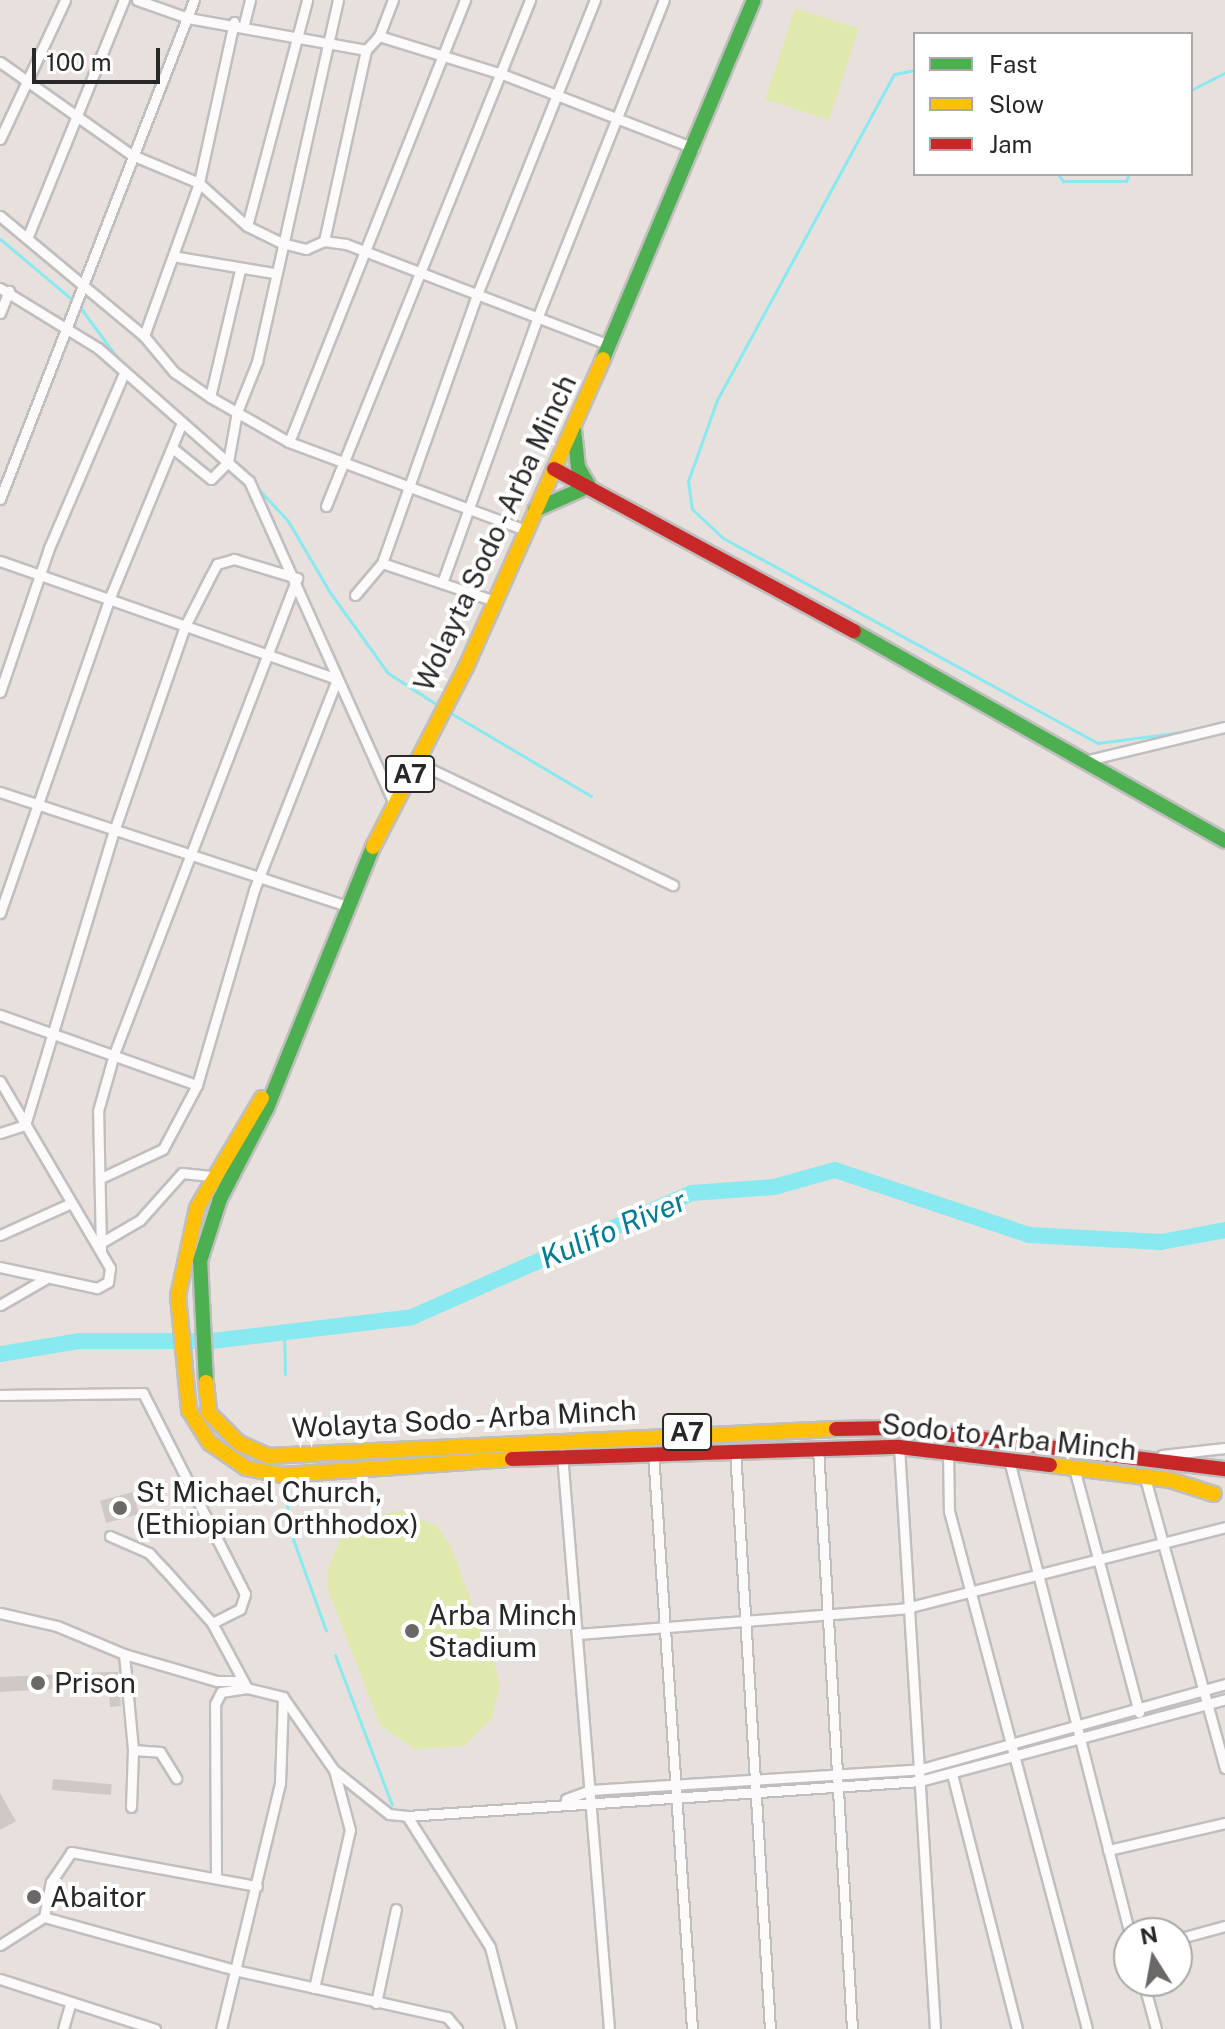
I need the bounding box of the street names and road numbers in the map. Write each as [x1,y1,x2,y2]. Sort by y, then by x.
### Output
street label: Wolayta Sodo - Arba Minch [405,366,585,700]
road number: A7 [384,752,436,796]
street label: Wolayta Sodo - Arba Minch [287,1393,641,1445]
street label: Sodo to Arba Minch [880,1407,1138,1467]
road number: A7 [661,1410,713,1454]

